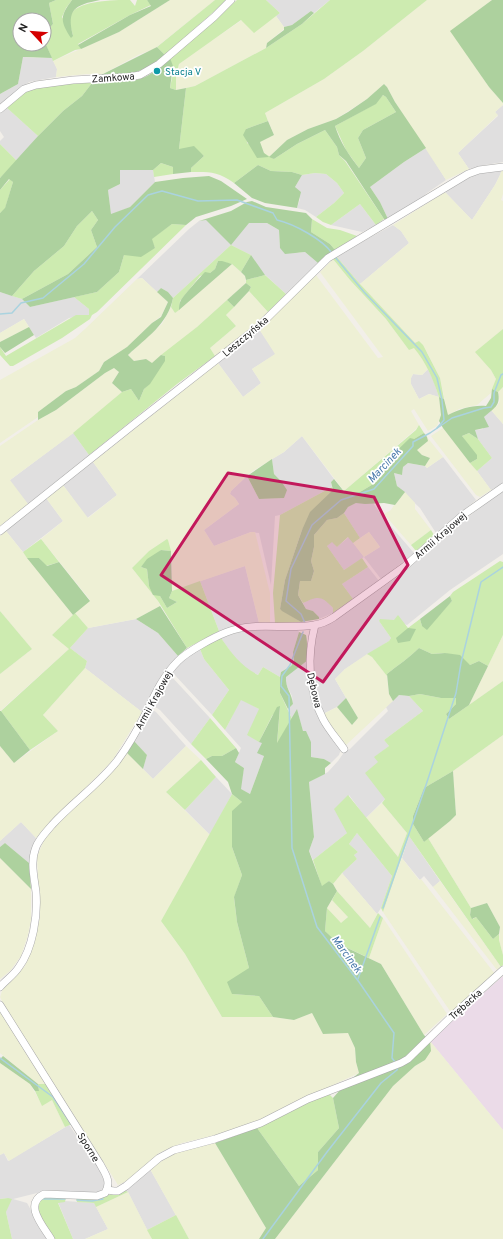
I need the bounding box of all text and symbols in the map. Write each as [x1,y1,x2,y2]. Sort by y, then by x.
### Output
north arrow [12,12,52,52]
text: N [16,21,32,35]
marker: Stacja V [152,66,162,76]
place label: Stacja V [165,66,202,79]
street label: Zamkowa [91,71,135,86]
street label: Leszczyńska [220,314,272,360]
water label: Marcinek [365,445,405,486]
street label: Armii Krajowej [412,510,470,562]
street label: Armii Krajowej [133,669,176,732]
street label: Dębowa [303,671,324,709]
water label: Marcinek [328,933,365,976]
street label: Trębacka [447,987,485,1023]
street label: Sporne [74,1131,102,1165]

